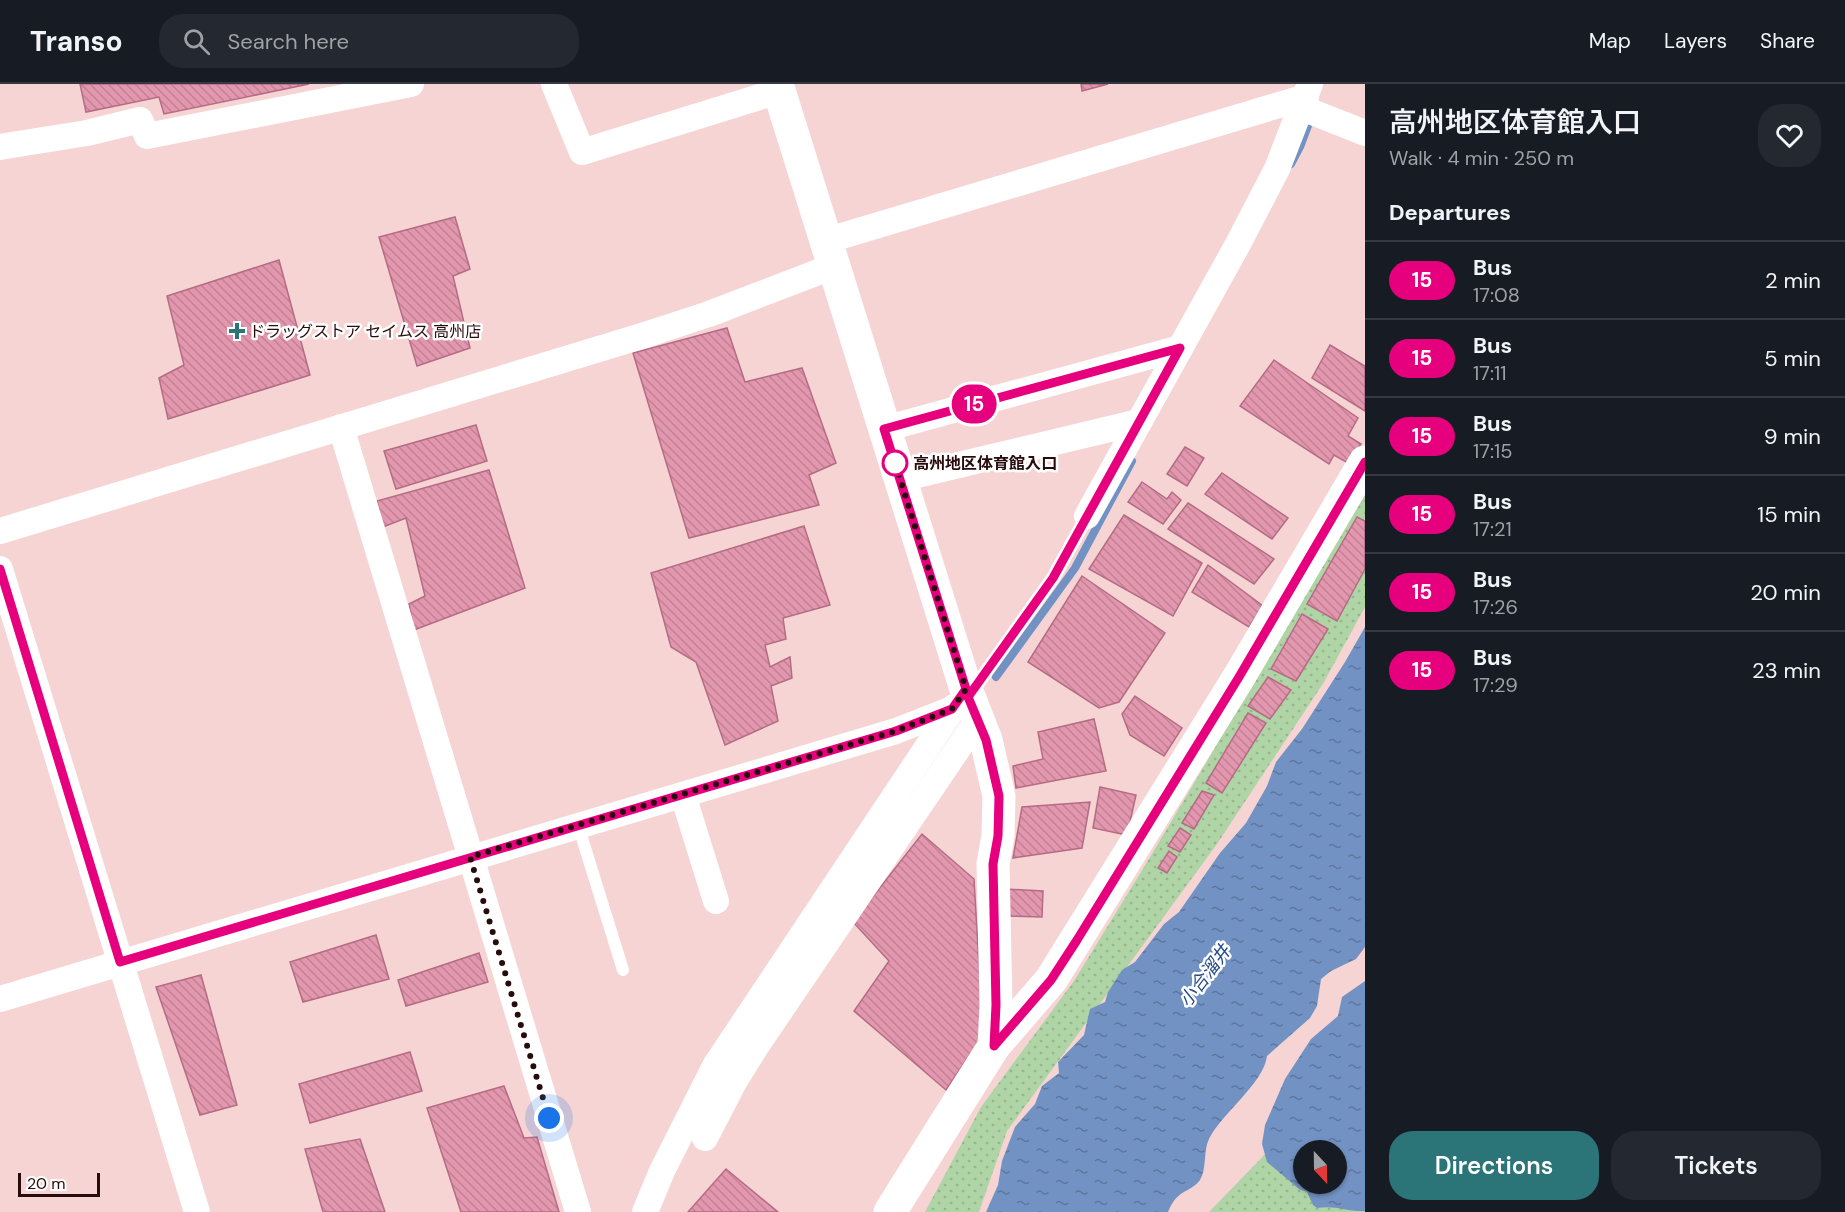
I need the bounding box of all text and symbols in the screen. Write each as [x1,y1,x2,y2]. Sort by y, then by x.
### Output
search box [159,14,579,68]
text: Transo [30,23,123,60]
icon: search [180,25,213,58]
text: Search here [228,27,349,56]
text: Map [1589,27,1631,55]
text: Layers [1664,27,1727,55]
text: Share [1760,27,1815,55]
text: 高州地区体育館入口 [1389,104,1641,141]
button: heart [1758,104,1821,167]
text: Walk · 4 min · 250 m [1389,145,1574,171]
text: Departures [1389,198,1511,227]
text: Bus [1473,253,1512,282]
text: 15 [1412,266,1432,294]
text: 2 min [1765,266,1821,295]
text: 17:08 [1473,282,1520,308]
place label: ドラッグストア セイムス 高州店 [249,321,481,342]
marker: ドラッグストア セイムス 高州店 [230,324,244,338]
text: Bus [1473,331,1512,360]
text: 15 [1412,344,1432,372]
text: 5 min [1764,344,1821,373]
text: 17:11 [1473,360,1506,386]
line badge: 15 [947,384,1001,424]
text: 15 [964,390,984,418]
text: Bus [1473,409,1512,438]
text: 15 [1412,422,1432,450]
text: 9 min [1764,422,1821,451]
text: 17:15 [1473,438,1512,464]
marker: 高州地区体育館入口 [882,450,908,476]
place label: 高州地区体育館入口 [913,453,1057,474]
text: Bus [1473,487,1512,516]
text: 15 [1412,500,1432,528]
text: 15 min [1757,500,1821,529]
text: 17:21 [1473,516,1512,542]
text: Bus [1473,565,1512,594]
text: 15 [1412,578,1432,606]
text: 20 min [1750,578,1821,607]
text: 17:26 [1473,594,1518,620]
text: Bus [1473,643,1512,672]
text: 15 [1412,656,1432,684]
text: 23 min [1752,656,1821,685]
text: 17:29 [1473,672,1518,698]
water label: 小合溜井 [1174,938,1237,1012]
your location [534,1103,564,1133]
button: Directions [1389,1131,1599,1200]
button: Tickets [1611,1131,1821,1200]
north arrow [1293,1140,1347,1194]
map controls [1293,1140,1347,1194]
scale bar [18,1170,100,1198]
text: 20 m [27,1173,66,1194]

